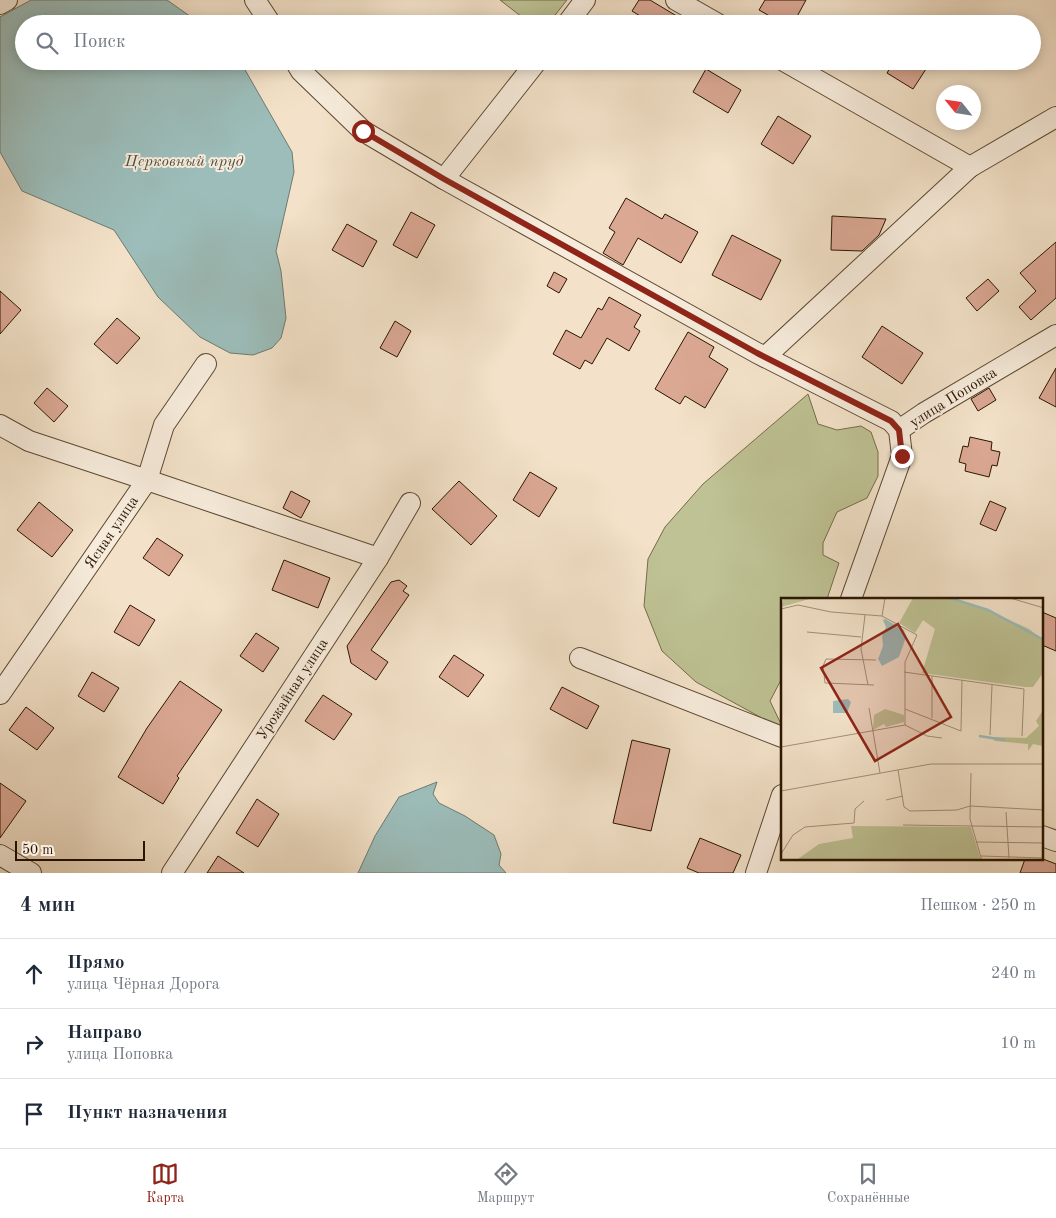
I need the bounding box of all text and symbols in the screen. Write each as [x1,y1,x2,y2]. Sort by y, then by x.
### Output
search box [15,15,1041,70]
icon: search [33,29,61,57]
text: Поиск [73,33,125,52]
north arrow [936,85,981,130]
route start [352,120,375,143]
water label: Церковный пруд [124,154,243,170]
street label: улица Поповка [908,365,1001,431]
route end [891,445,914,468]
street label: Ясная улица [83,493,142,572]
inset map [781,598,1044,860]
street label: Урожайная улица [255,636,332,743]
scale bar [15,838,145,861]
text: 50 m [22,843,53,857]
text: 4 мин [20,895,75,916]
text: Пешком · 250 m [920,898,1036,914]
text: Прямо [67,954,125,973]
icon: ahead [20,960,48,988]
text: 240 m [991,966,1036,982]
text: улица Чёрная Дорога [67,977,220,993]
text: Направо [67,1024,142,1043]
icon: right [20,1030,48,1058]
text: 10 m [1000,1036,1036,1052]
text: улица Поповка [67,1047,173,1063]
icon: arrive [20,1100,48,1128]
text: Пункт назначения [67,1104,227,1123]
tab: Карта [146,1160,184,1207]
tab: Маршрут [477,1160,534,1207]
tab: Сохранённые [827,1160,910,1207]

